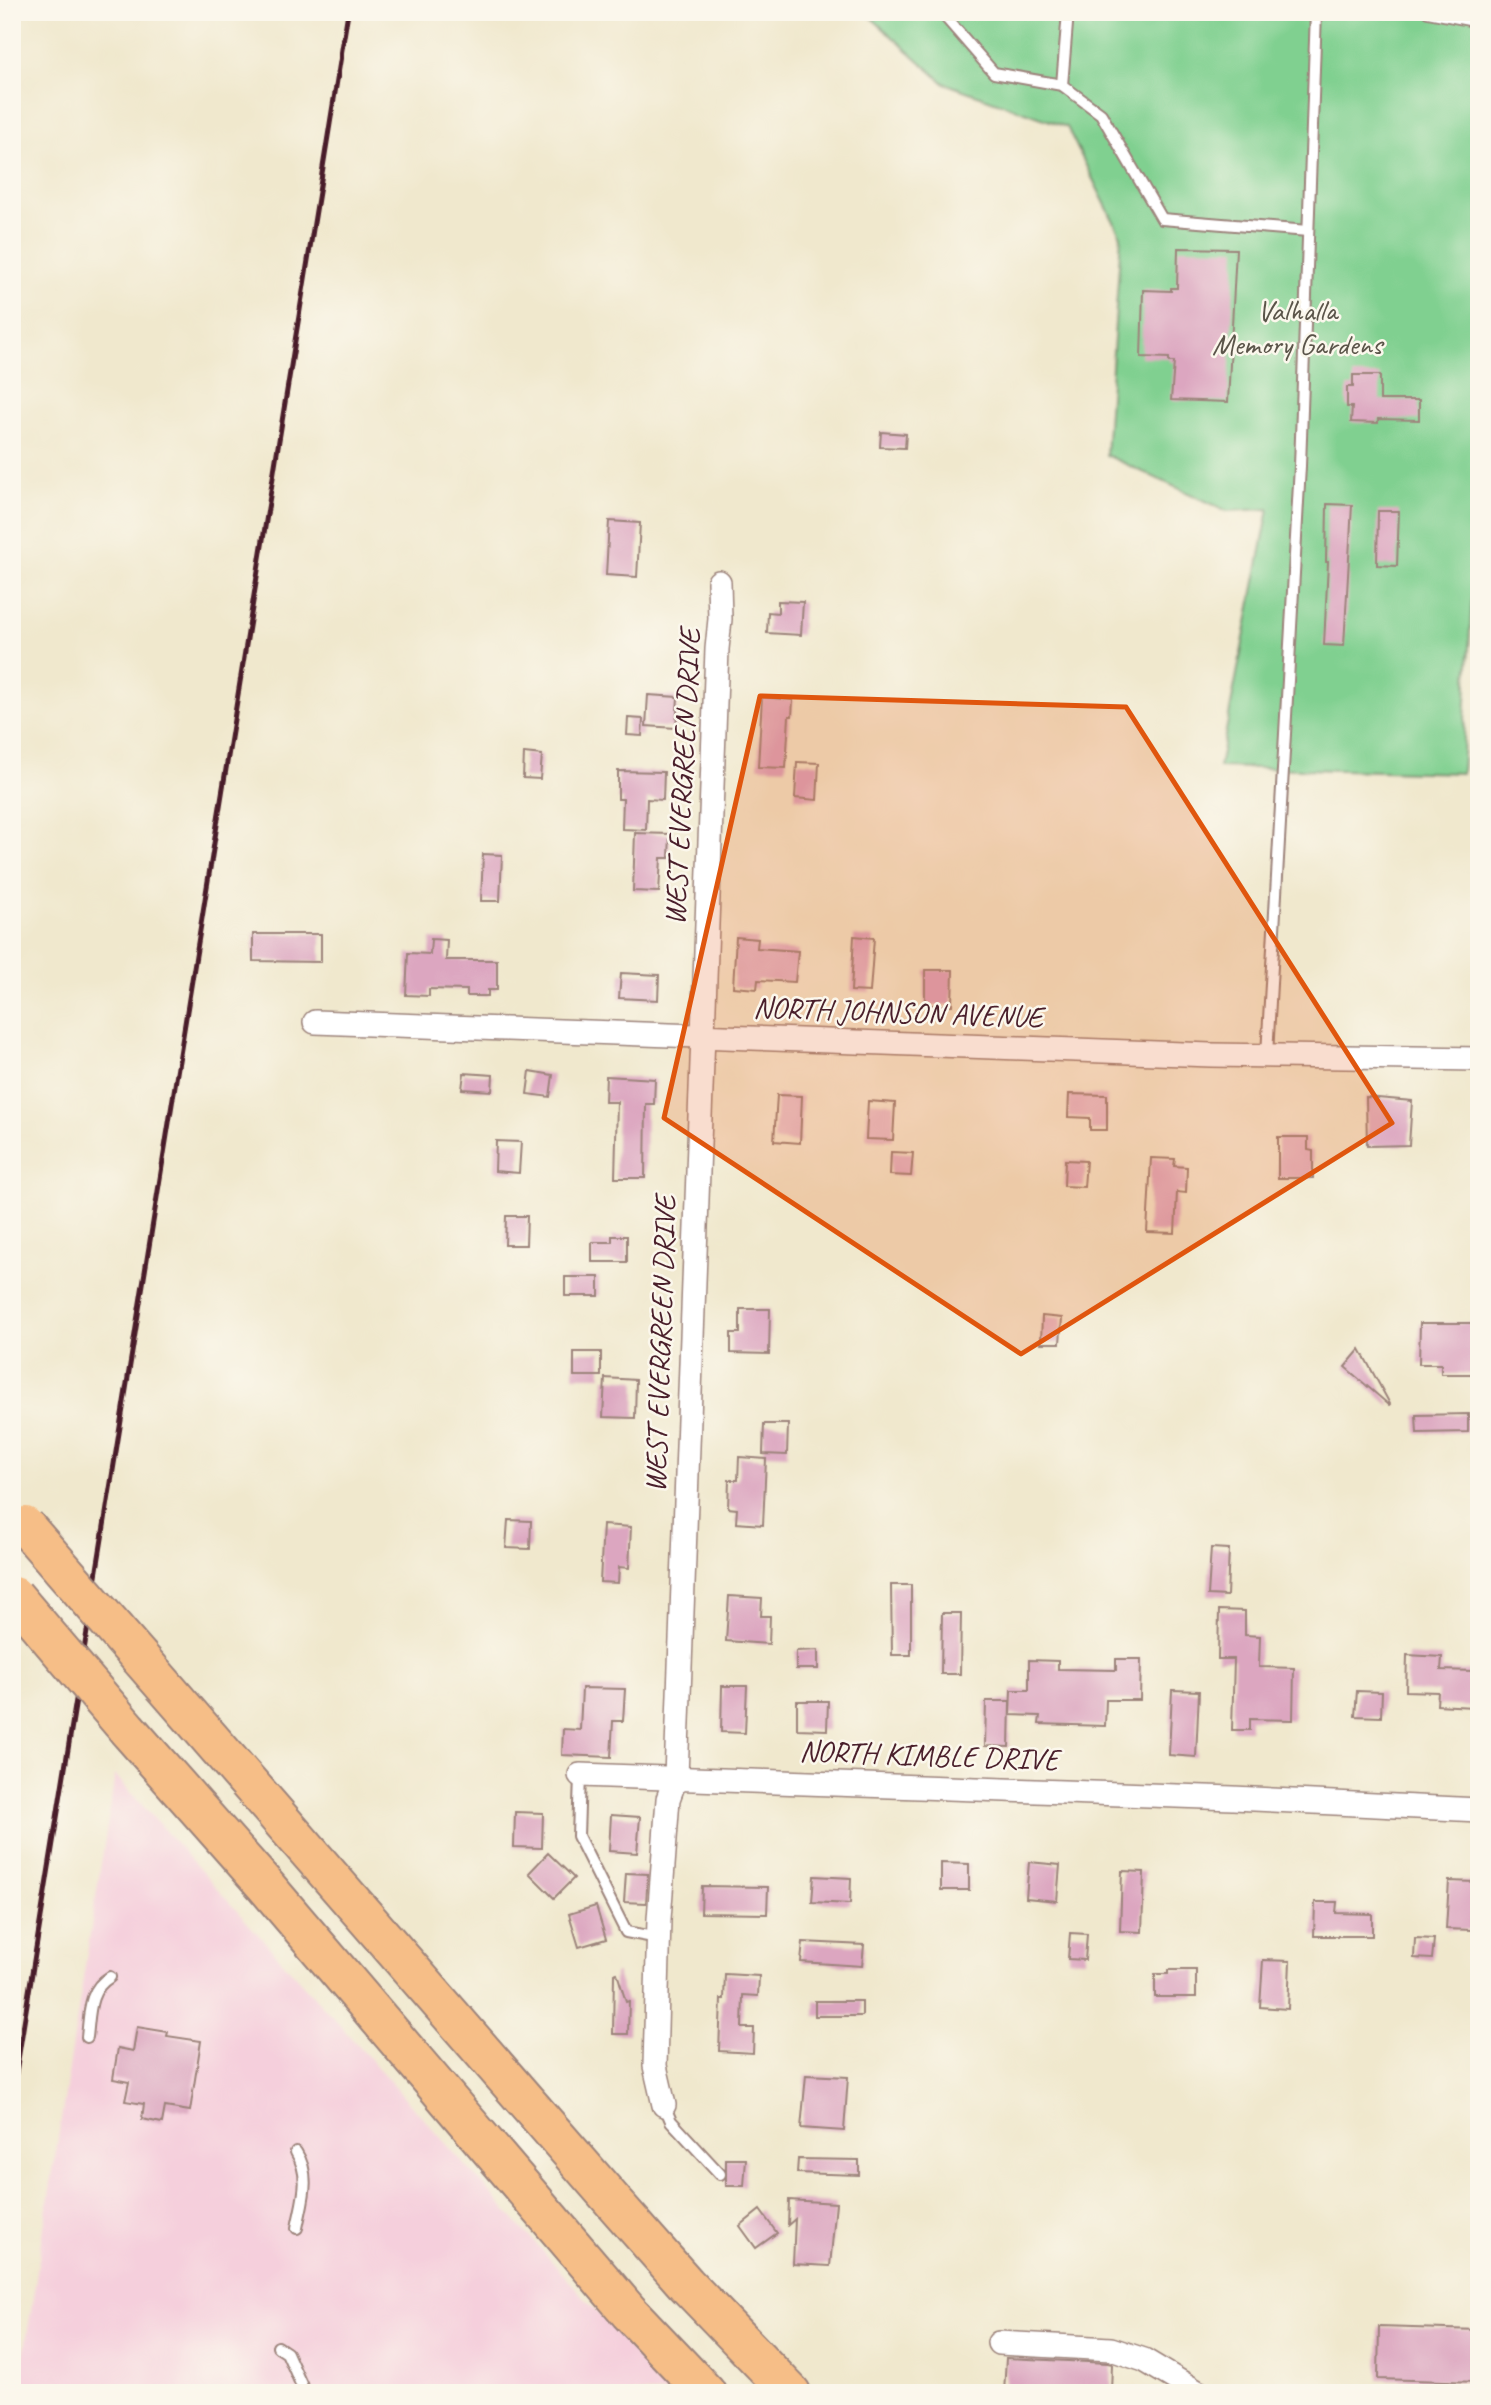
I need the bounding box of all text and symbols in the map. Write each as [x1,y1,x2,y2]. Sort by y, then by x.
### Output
park label: Valhalla Memory Gardens [1212,291,1385,363]
street label: WEST EVERGREEN DRIVE [655,624,709,926]
street label: NORTH JOHNSON AVENUE [753,988,1047,1036]
street label: WEST EVERGREEN DRIVE [636,1191,684,1493]
street label: NORTH KIMBLE DRIVE [799,1731,1063,1779]

